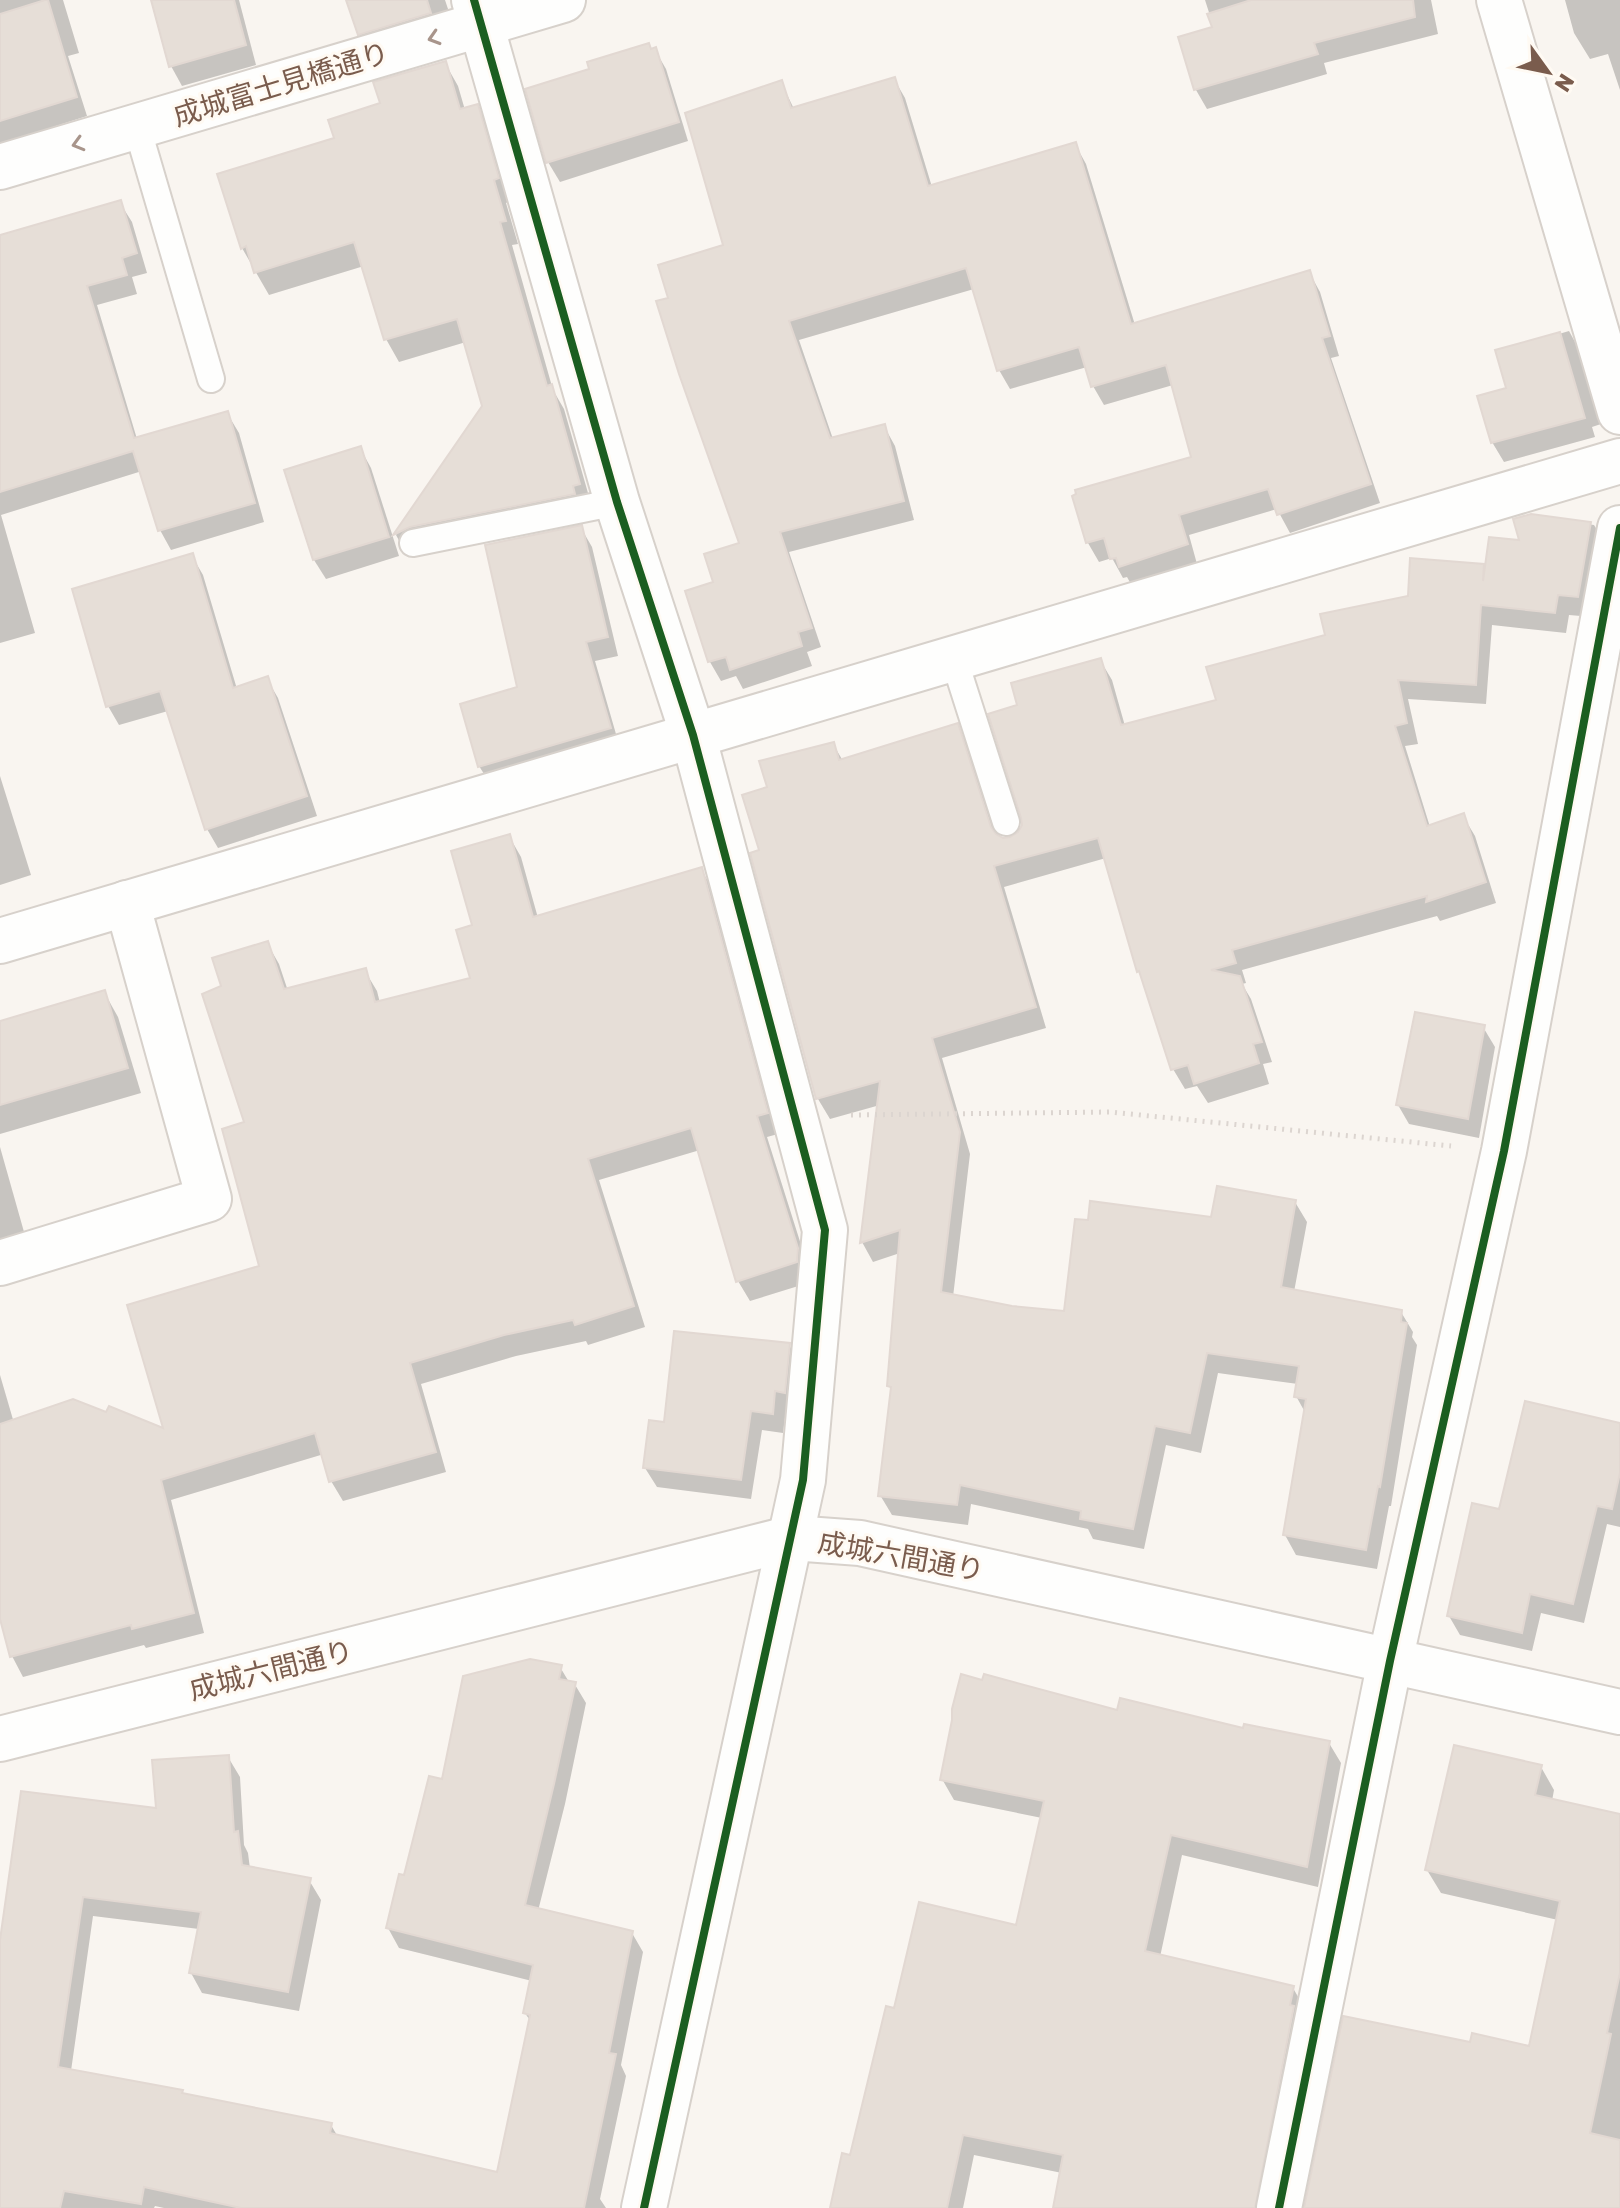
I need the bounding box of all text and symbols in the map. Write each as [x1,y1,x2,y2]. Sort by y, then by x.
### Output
one-way arrow [428,29,442,45]
north arrow [1508,32,1588,112]
street label: 成城富士見橋通り [169,36,393,133]
text: N [1549,69,1580,97]
one-way arrow [71,135,85,151]
street label: 成城六間通り [815,1526,987,1587]
street label: 成城六間通り [186,1634,357,1707]

